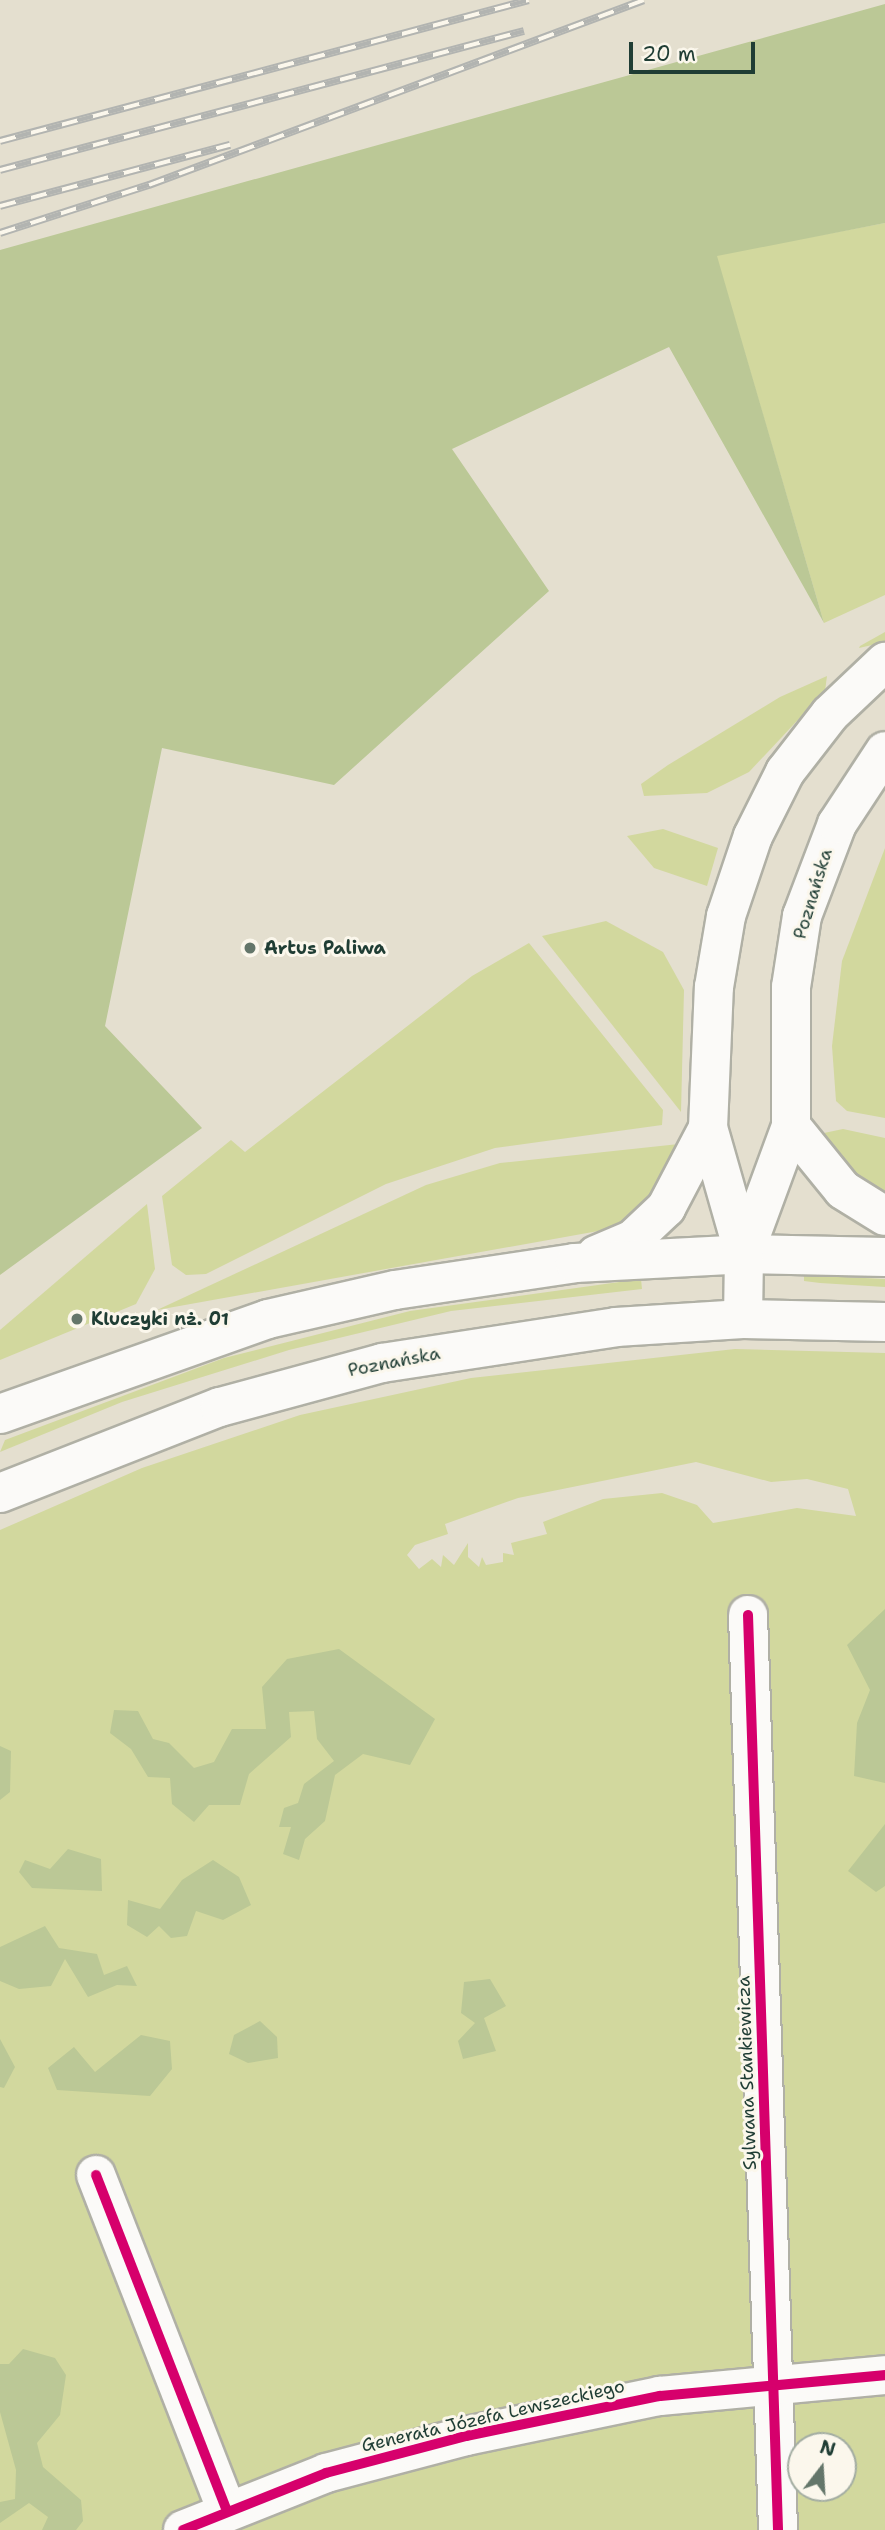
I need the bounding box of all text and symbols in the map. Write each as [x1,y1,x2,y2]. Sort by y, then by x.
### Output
scale bar [633,28,759,72]
text: 20 m [642,40,696,68]
street label: Poznańska [789,846,837,942]
place label: Artus Paliwa [264,937,386,959]
marker: Artus Paliwa [242,940,258,956]
place label: Kluczyki nż. 01 [91,1308,229,1330]
marker: Kluczyki nż. 01 [69,1311,85,1327]
street label: Poznańska [346,1342,442,1382]
street label: Sylwana Stankiewicza [733,1975,761,2171]
street label: Generała Józefa Lewszeckiego [359,2375,627,2457]
north arrow [787,2432,857,2502]
text: N [817,2434,839,2463]

